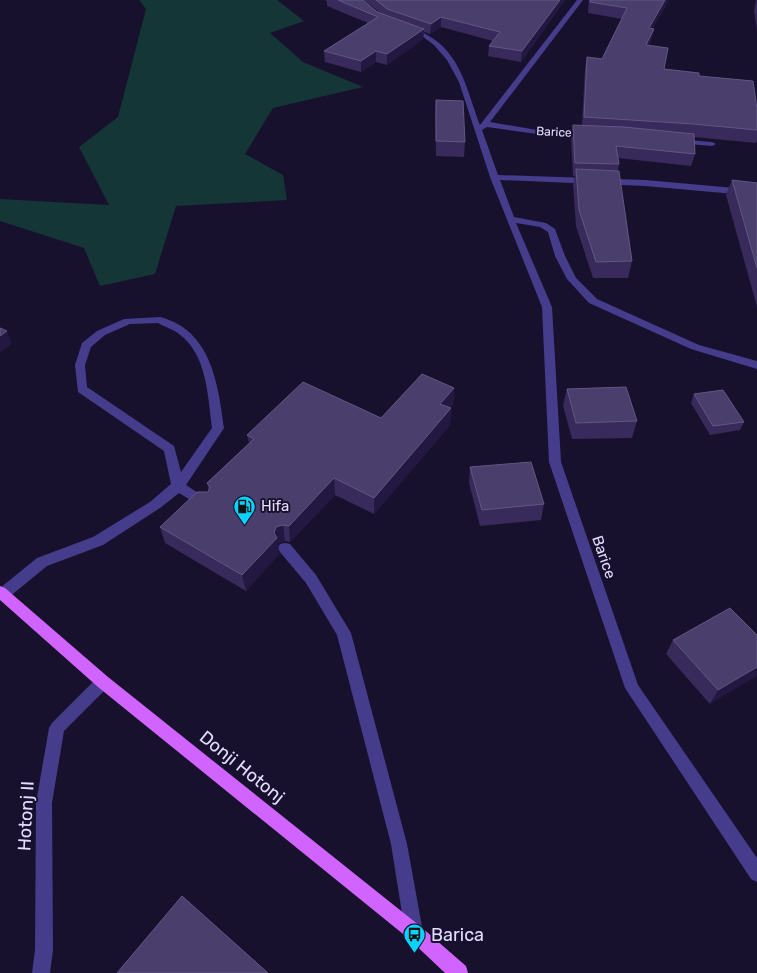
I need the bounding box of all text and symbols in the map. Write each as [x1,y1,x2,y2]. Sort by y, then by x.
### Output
street label: Barice [536,124,572,140]
fuel station icon: Hifa [233,494,257,525]
place label: Hifa [261,497,289,515]
street label: Barice [588,533,620,581]
street label: Donji Hotonj [195,726,289,808]
street label: Hotonj II [13,780,39,852]
bus stop icon: Barica [403,923,427,954]
place label: Barica [431,924,484,946]

